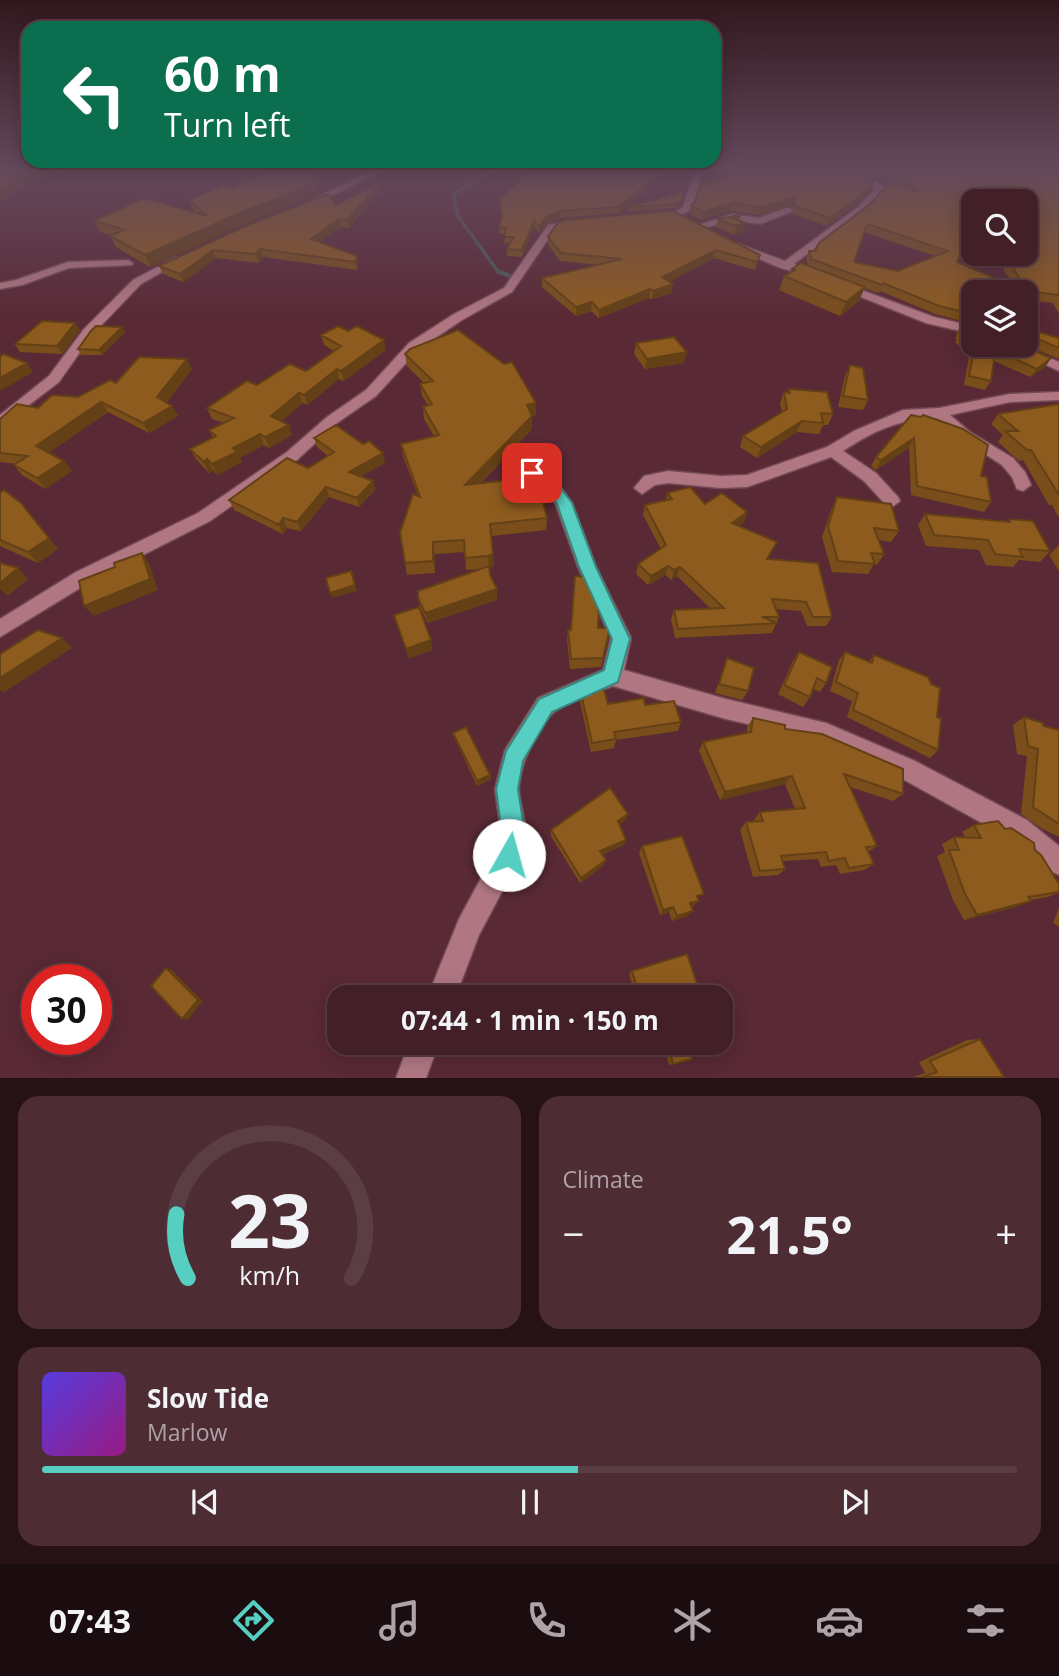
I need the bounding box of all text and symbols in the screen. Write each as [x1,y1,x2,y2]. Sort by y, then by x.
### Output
text: 60 m [164,40,281,106]
icon: left [49,49,140,140]
text: Turn left [164,103,290,146]
map controls [961,189,1038,357]
button: search [961,189,1038,266]
button: layers [961,280,1038,357]
pin [502,443,562,503]
icon: arrive [513,454,551,492]
position arrow [472,818,546,892]
speed limit sign: 30 [21,964,112,1055]
text: 07:44 · 1 min · 150 m [401,1002,659,1038]
text: Climate [563,1163,644,1195]
text: 23 [228,1171,311,1270]
text: 21.5° [727,1198,853,1269]
text: − [563,1207,584,1259]
text: + [995,1207,1017,1259]
text: km/h [239,1258,300,1292]
text: Slow Tide [147,1380,269,1416]
text: Marlow [147,1416,227,1448]
icon: previous [186,1483,224,1521]
icon: pause [511,1483,549,1521]
icon: next [836,1483,874,1521]
icon: directions [229,1596,278,1645]
icon: music [375,1596,424,1645]
icon: phone [522,1596,571,1645]
icon: climate [668,1596,717,1645]
icon: car [815,1596,864,1645]
icon: filters [961,1596,1010,1645]
text: 07:43 [49,1599,131,1642]

